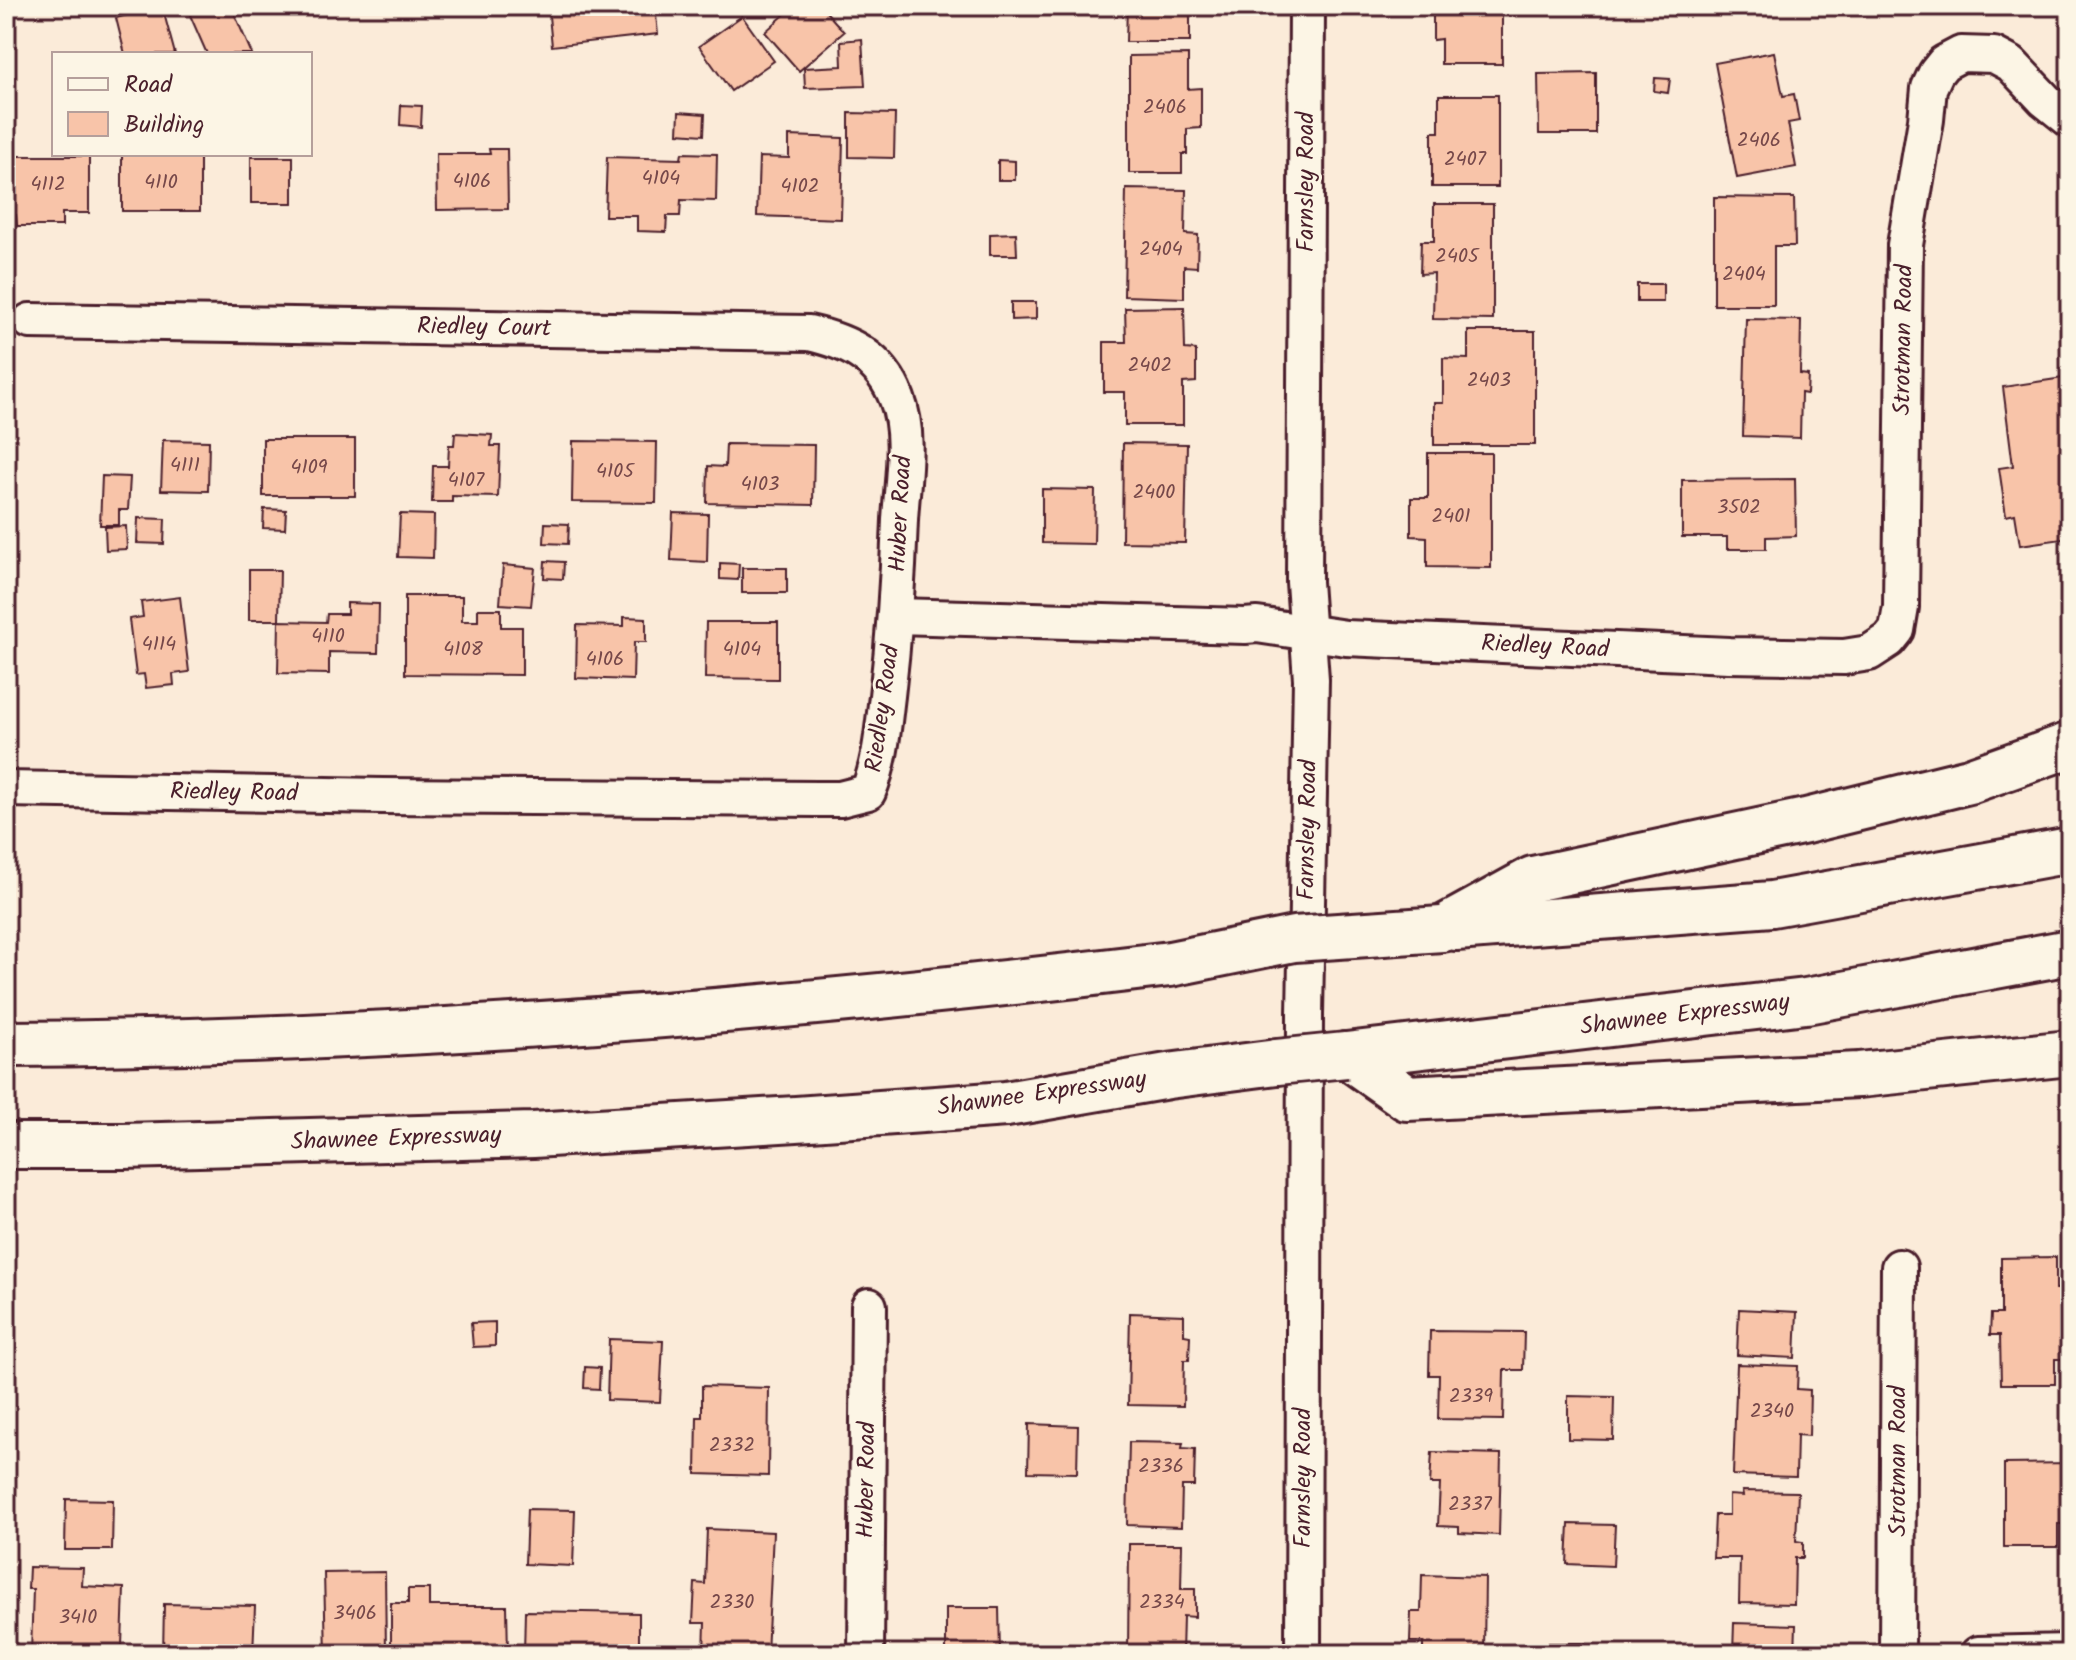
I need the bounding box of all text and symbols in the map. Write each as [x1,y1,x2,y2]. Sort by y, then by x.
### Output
legend [52,52,312,156]
text: Road [124,66,173,105]
house number: 2406 [1143,92,1187,124]
text: Building [124,106,204,145]
street label: Farnsley Road [1287,111,1326,252]
house number: 2406 [1737,125,1781,157]
house number: 2407 [1444,144,1487,176]
house number: 4104 [642,163,680,195]
house number: 4106 [453,166,491,198]
house number: 4110 [144,167,178,199]
house number: 4112 [30,169,66,201]
house number: 4102 [781,171,819,203]
house number: 2404 [1139,234,1183,266]
house number: 2405 [1435,241,1480,273]
house number: 2404 [1722,259,1766,291]
street label: Strotman Road [1883,263,1925,416]
street label: Riedley Court [417,307,552,349]
house number: 2402 [1128,350,1172,382]
house number: 2403 [1467,365,1511,397]
house number: 4111 [170,450,200,482]
house number: 4109 [290,452,328,484]
street label: Huber Road [878,454,924,573]
house number: 4105 [596,456,635,488]
house number: 4107 [448,465,485,497]
house number: 4103 [741,469,779,501]
house number: 2400 [1133,477,1175,509]
house number: 3502 [1717,492,1761,524]
house number: 2401 [1432,501,1470,533]
house number: 4110 [311,621,345,653]
street label: Riedley Road [1480,624,1611,670]
house number: 4114 [142,629,176,661]
house number: 4108 [443,634,484,666]
house number: 4104 [723,634,761,666]
street label: Riedley Road [855,642,911,775]
house number: 4106 [586,644,624,676]
street label: Farnsley Road [1287,758,1329,901]
street label: Riedley Road [170,772,299,814]
street label: Shawnee Expressway [1578,983,1793,1047]
street label: Shawnee Expressway [935,1060,1150,1128]
street label: Shawnee Expressway [290,1116,503,1162]
house number: 2339 [1449,1381,1493,1413]
street label: Strotman Road [1879,1384,1918,1537]
house number: 2340 [1750,1396,1794,1428]
street label: Farnsley Road [1284,1407,1323,1548]
street label: Huber Road [846,1420,888,1539]
house number: 2332 [709,1430,755,1462]
house number: 2336 [1138,1451,1184,1483]
house number: 2337 [1448,1489,1493,1521]
house number: 2330 [710,1587,754,1619]
house number: 2334 [1139,1587,1185,1619]
house number: 3406 [333,1598,377,1630]
house number: 3410 [59,1602,97,1634]

